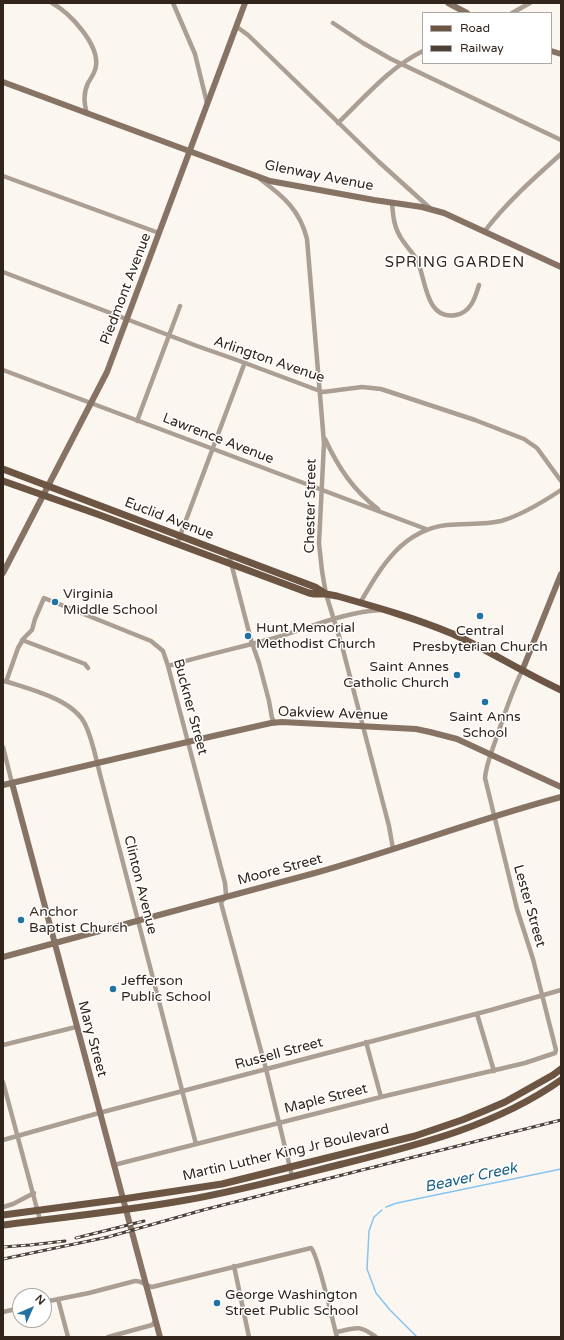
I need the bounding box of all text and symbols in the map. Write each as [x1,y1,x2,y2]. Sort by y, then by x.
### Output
legend [422,12,552,64]
text: Road [460,21,490,35]
text: Railway [460,41,504,55]
street label: Glenway Avenue [263,157,375,195]
street label: Piedmont Avenue [97,231,155,347]
district label: SPRING GARDEN [385,254,525,272]
street label: Arlington Avenue [211,333,327,387]
street label: Lawrence Avenue [160,410,276,468]
street label: Chester Street [302,458,320,554]
street label: Euclid Avenue [122,494,216,544]
place label: Virginia Middle School [63,586,158,618]
marker: Virginia Middle School [50,597,60,607]
marker: Central Presbyterian Church [475,611,485,621]
place label: Hunt Memorial Methodist Church [256,620,375,652]
place label: Central Presbyterian Church [412,623,548,656]
marker: Hunt Memorial Methodist Church [243,631,253,641]
street label: Buckner Street [169,657,211,757]
place label: Saint Annes Catholic Church [343,659,449,692]
marker: Saint Annes Catholic Church [452,670,462,680]
marker: Saint Anns School [480,697,490,707]
street label: Oakview Avenue [278,704,388,724]
place label: Saint Anns School [449,709,521,742]
street label: Clinton Avenue [120,834,160,936]
street label: Moore Street [236,851,324,889]
street label: Lester Street [509,863,549,949]
place label: Anchor Baptist Church [29,904,128,936]
marker: Anchor Baptist Church [16,915,26,925]
place label: Jefferson Public School [121,973,211,1006]
marker: Jefferson Public School [108,984,118,994]
street label: Mary Street [74,999,110,1079]
street label: Russell Street [233,1034,325,1074]
street label: Maple Street [283,1081,369,1117]
street label: Martin Luther King Jr Boulevard [181,1121,391,1185]
water label: Beaver Creek [423,1159,519,1197]
place label: George Washington Street Public School [225,1287,359,1320]
north arrow [12,1288,52,1328]
text: N [32,1292,48,1308]
marker: George Washington Street Public School [212,1298,222,1308]

